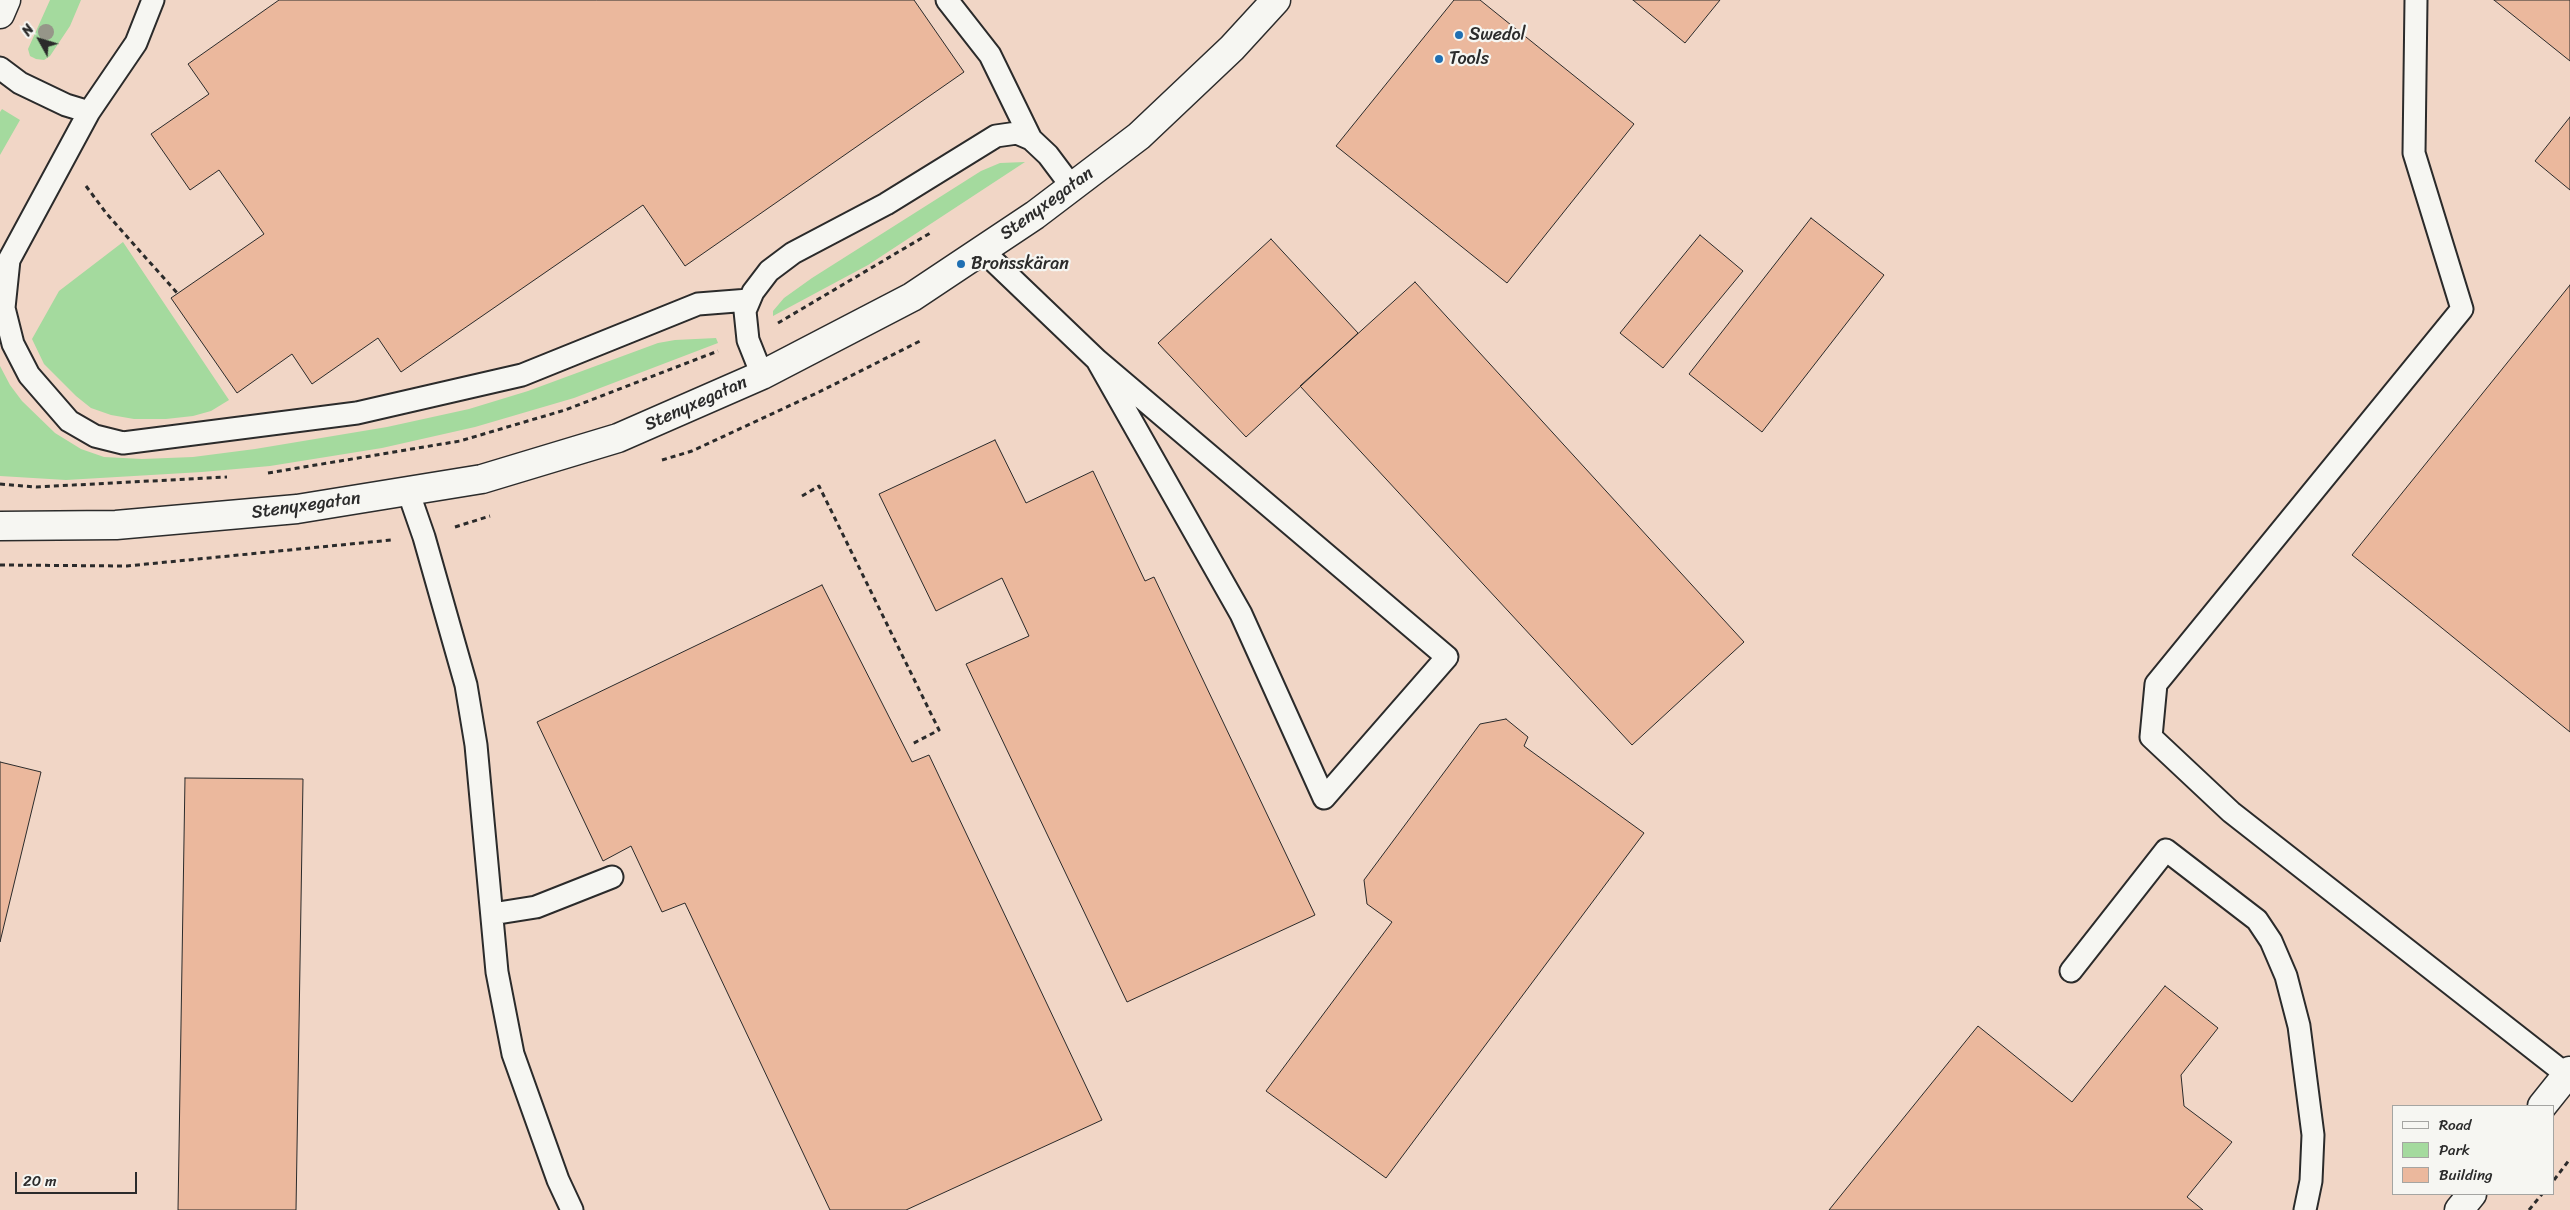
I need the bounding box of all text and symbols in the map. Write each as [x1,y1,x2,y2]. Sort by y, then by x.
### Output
north arrow [15,15,65,65]
text: N [15,19,41,42]
place label: Swedol [1469,24,1526,46]
marker: Swedol [1453,29,1465,41]
place label: Tools [1449,48,1489,70]
marker: Tools [1433,53,1445,65]
street label: Stenyxegatan [996,163,1098,245]
place label: Bronsskäran [971,253,1069,275]
marker: Bronsskäran [955,258,967,270]
street label: Stenyxegatan [641,372,751,436]
street label: Stenyxegatan [250,488,362,524]
legend [2392,1105,2555,1195]
text: Road [2439,1112,2471,1138]
text: Park [2439,1137,2470,1163]
scale bar [18,1162,140,1194]
text: Building [2439,1162,2493,1188]
text: 20 m [23,1168,57,1194]

